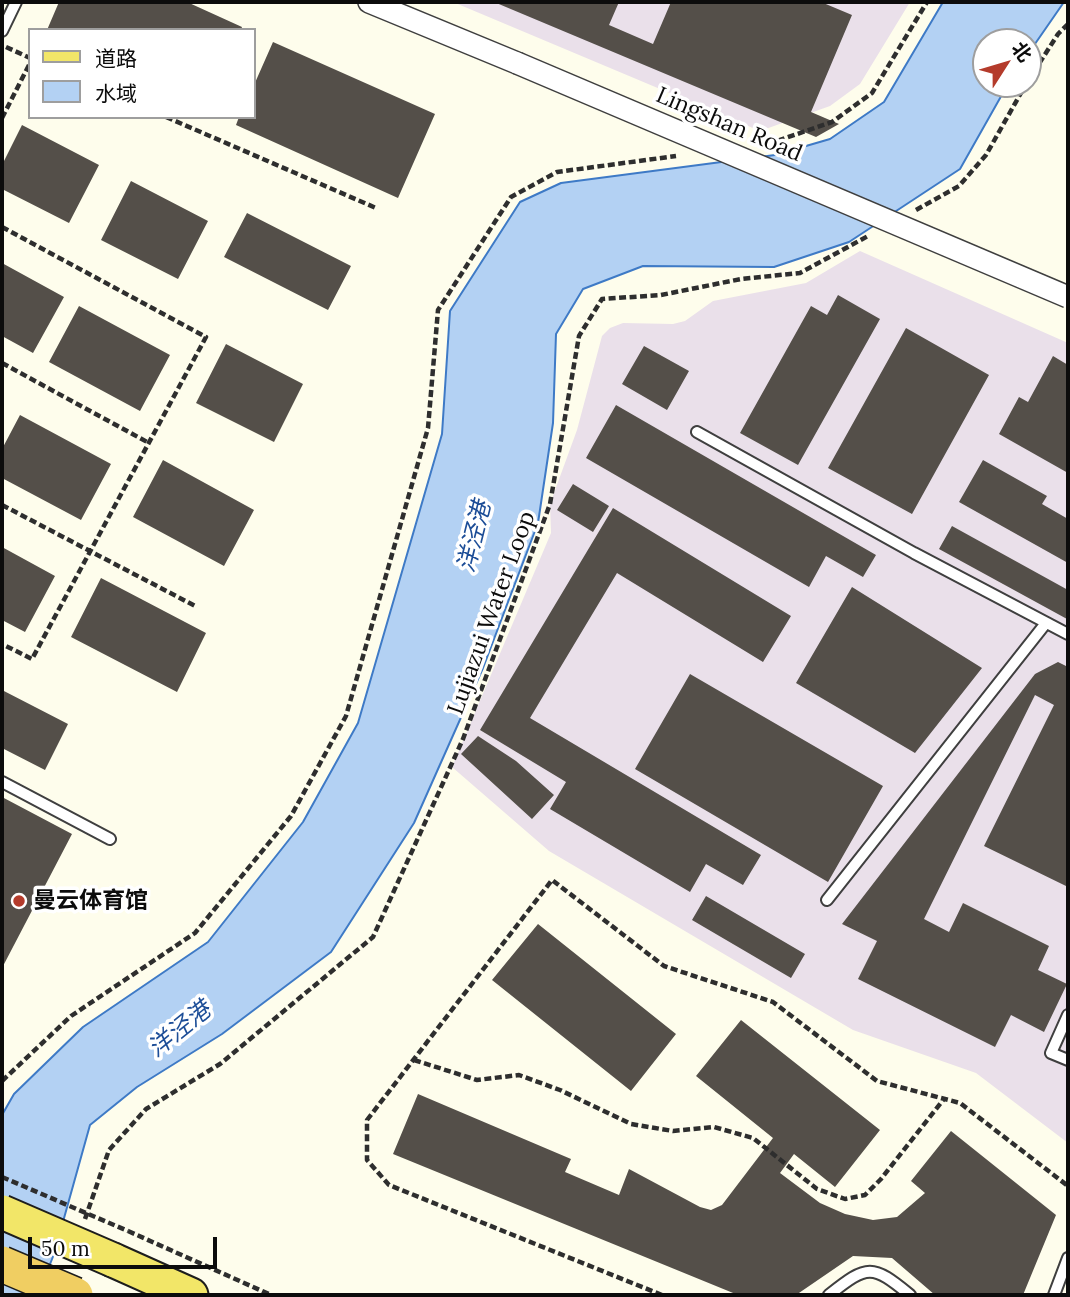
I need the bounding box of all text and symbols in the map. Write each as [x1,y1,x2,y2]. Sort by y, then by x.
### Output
legend [28,28,256,119]
north arrow [972,28,1042,98]
text: 北 [1007,37,1037,66]
text: 道路 [95,45,137,72]
text: 水域 [95,80,137,107]
street label: Lingshan Road [652,82,806,168]
water label: 洋泾港 [452,499,498,575]
street label: Lujiazui Water Loop [442,508,542,718]
place label: 曼云体育馆 [33,887,148,915]
marker: 曼云体育馆 [11,893,27,909]
water label: 洋泾港 [143,996,217,1064]
scale bar [32,1224,220,1268]
text: 50 m [41,1235,90,1262]

